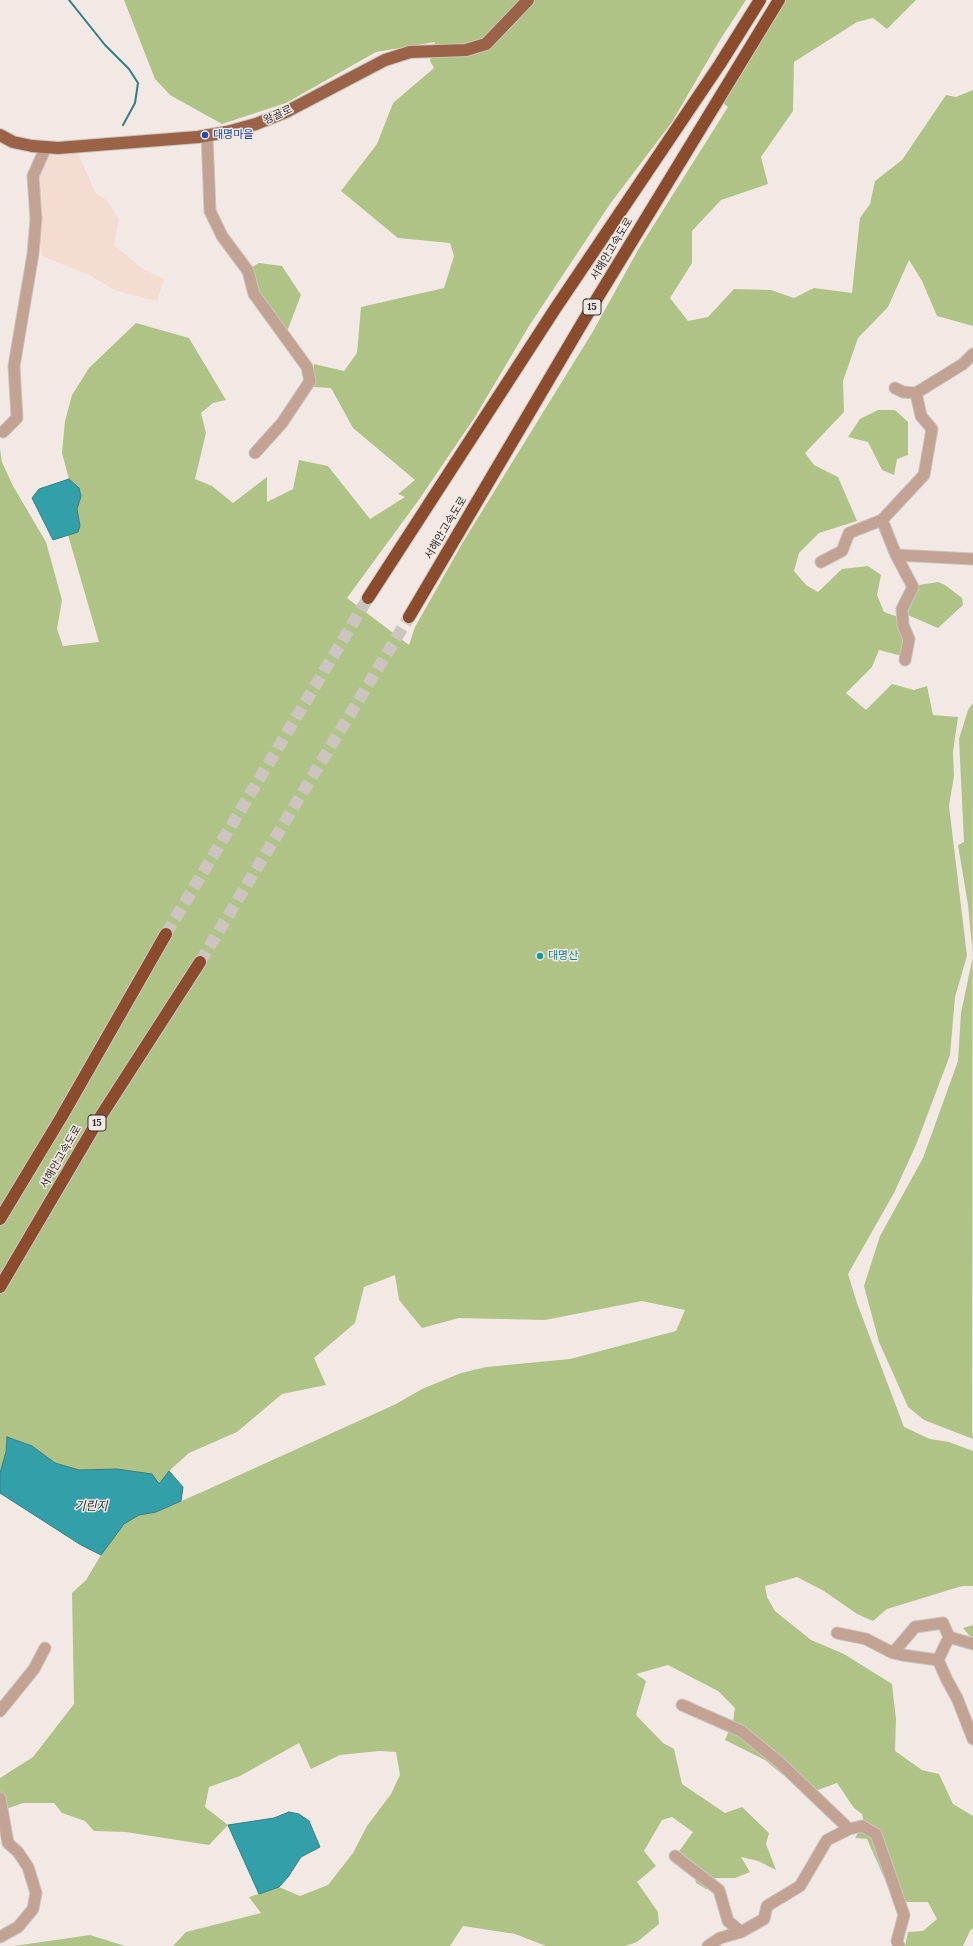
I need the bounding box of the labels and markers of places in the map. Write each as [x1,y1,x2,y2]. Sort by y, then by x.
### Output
place label: 대명마을 [213,128,253,142]
marker: 대명마을 [200,130,210,140]
place label: 대명산 [548,949,578,963]
marker: 대명산 [535,951,545,961]

